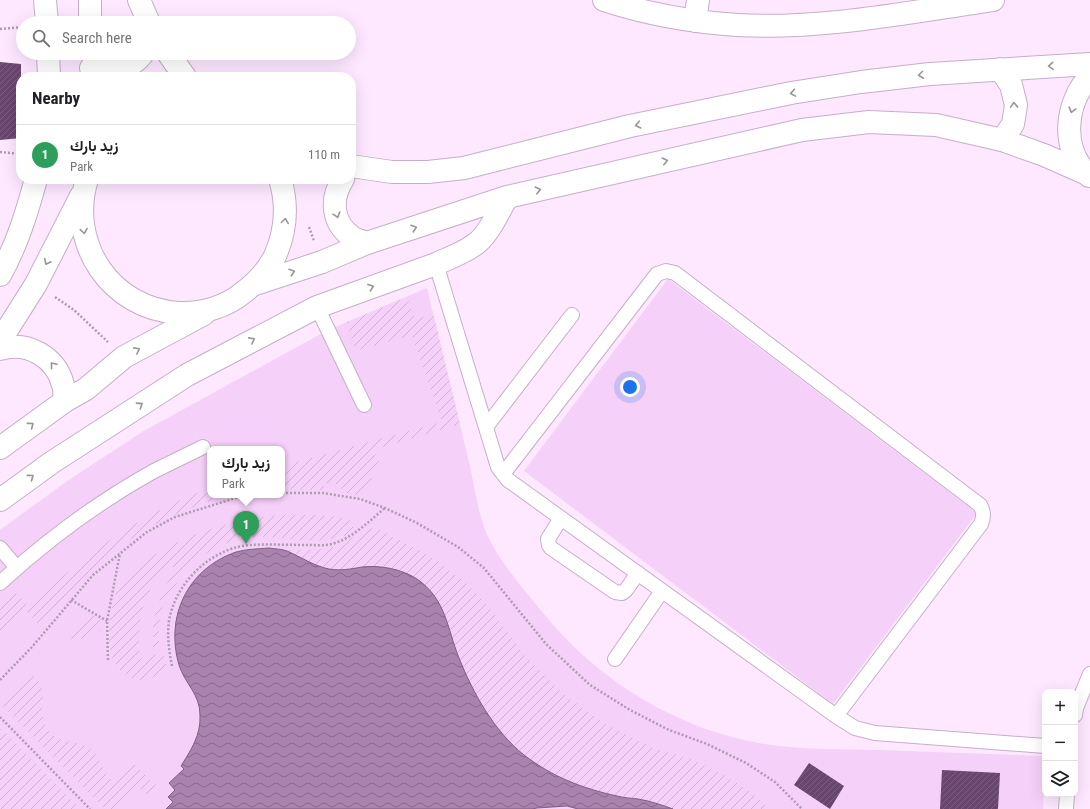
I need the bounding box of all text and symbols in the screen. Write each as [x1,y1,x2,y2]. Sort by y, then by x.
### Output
search box [16,16,356,60]
icon: search [30,27,52,49]
text: Search here [62,29,132,47]
one-way arrow [1048,62,1054,71]
one-way arrow [918,70,924,79]
text: Nearby [32,88,80,108]
one-way arrow [790,88,796,97]
one-way arrow [1010,102,1019,108]
one-way arrow [1068,107,1076,113]
one-way arrow [635,120,641,128]
text: زيد بارك [70,137,119,155]
text: 1 [42,147,48,162]
text: 110 m [308,147,340,162]
one-way arrow [661,157,668,165]
text: Park [70,159,93,174]
one-way arrow [534,186,541,195]
one-way arrow [332,212,341,219]
one-way arrow [280,218,289,225]
one-way arrow [410,224,417,233]
one-way arrow [79,228,88,234]
one-way arrow [44,257,52,265]
one-way arrow [288,268,295,277]
one-way arrow [367,284,374,292]
one-way arrow [248,338,255,345]
one-way arrow [133,347,140,355]
one-way arrow [50,362,57,369]
your location [620,377,640,397]
one-way arrow [135,403,142,410]
one-way arrow [27,423,34,430]
popup [207,446,285,498]
text: زيد بارك [222,454,270,472]
one-way arrow [27,475,34,482]
text: Park [222,476,245,491]
pin: 1 [233,511,259,544]
map controls [1042,689,1078,797]
button: + [1042,689,1078,725]
button: − [1042,725,1078,761]
button: layers [1042,761,1078,797]

